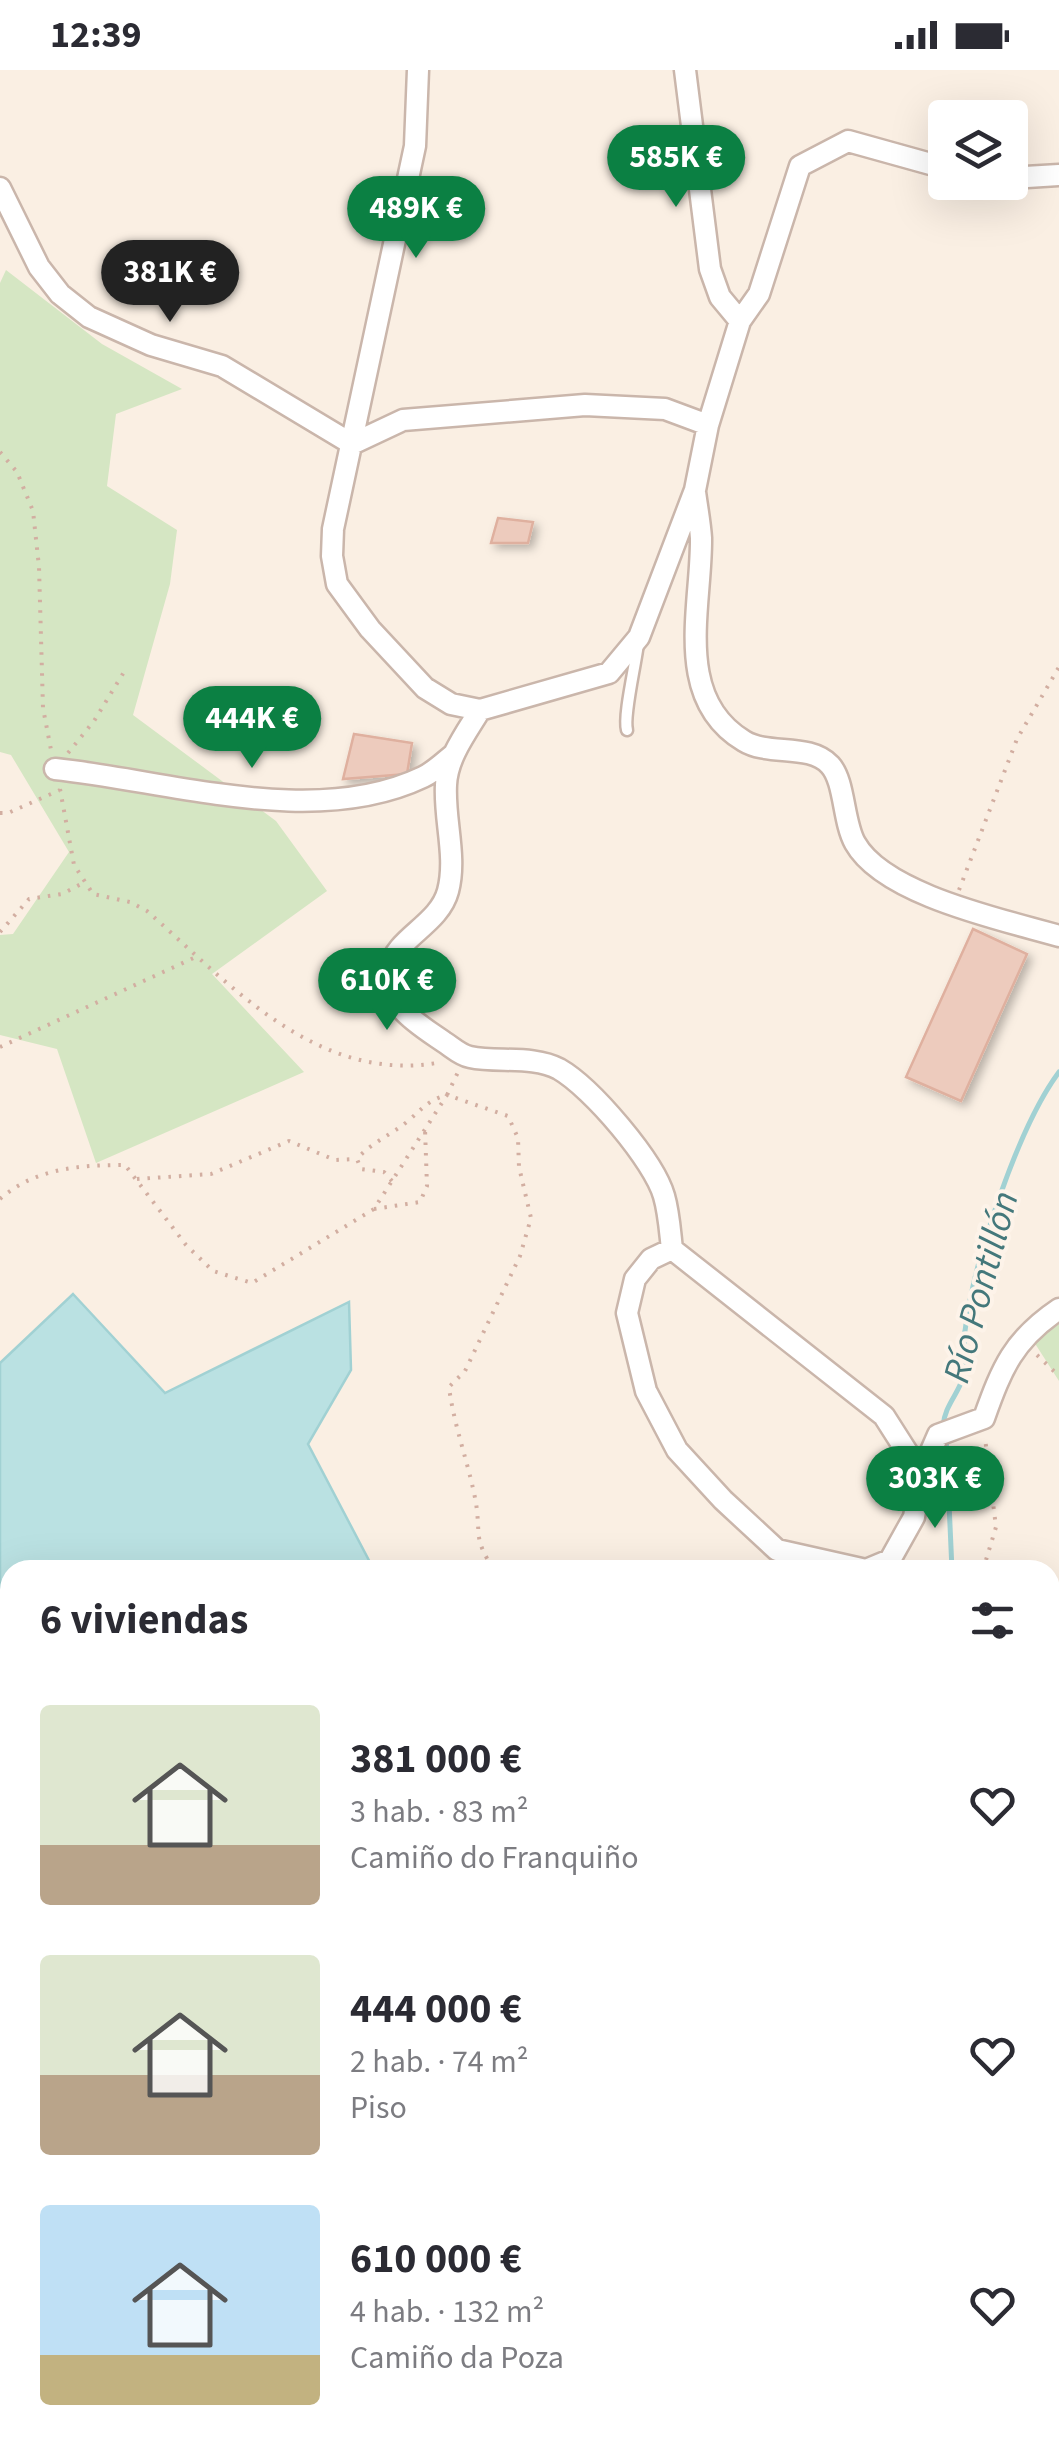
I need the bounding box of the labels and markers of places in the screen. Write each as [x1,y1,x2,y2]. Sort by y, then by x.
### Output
pin: 585K € [595,125,757,210]
pin: 489K € [335,176,497,261]
pin: 381K € [89,240,251,325]
pin: 444K € [171,686,333,771]
pin: 610K € [306,948,468,1033]
pin: 303K € [854,1446,1016,1531]

